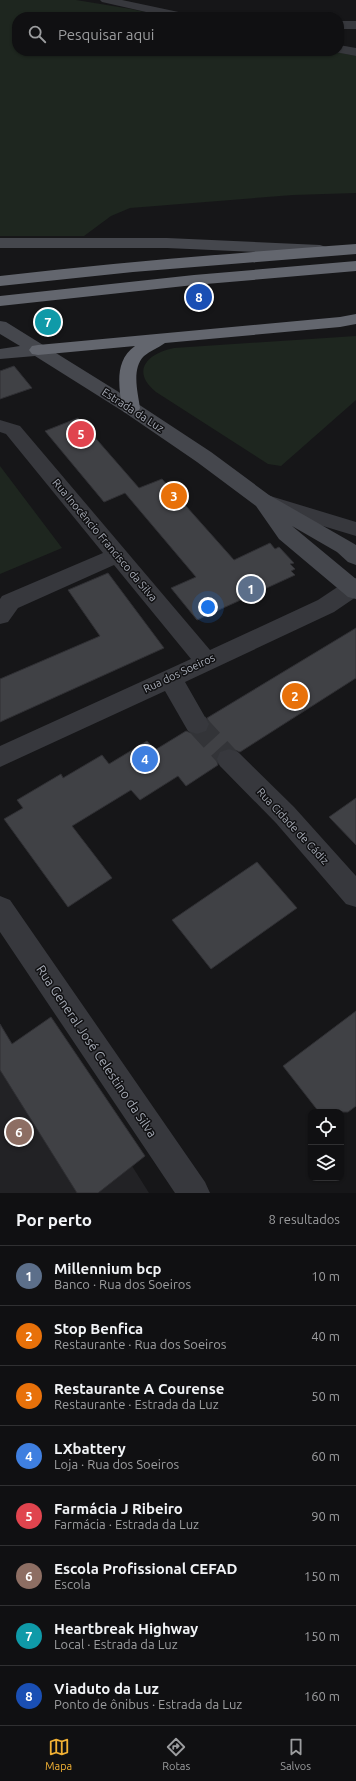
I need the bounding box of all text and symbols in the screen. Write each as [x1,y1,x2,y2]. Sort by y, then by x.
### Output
search box [12,12,344,56]
icon: search [26,23,48,45]
text: Pesquisar aqui [58,26,154,43]
pin: 8 [186,282,212,312]
pin: 7 [35,307,61,337]
street label: Estrada da Luz [100,386,166,434]
pin: 5 [68,419,94,449]
street label: Rua Inocêncio Francisco da Silva [50,476,160,604]
pin: 3 [161,481,187,511]
pin: 1 [238,574,264,604]
your location [198,597,218,617]
street label: Rua dos Soeiros [141,651,217,695]
pin: 2 [282,681,308,711]
pin: 4 [132,744,158,774]
street label: Rua Cidade de Cádiz [255,786,331,866]
street label: Rua General José Celestino da Silva [34,962,160,1140]
map controls [308,1109,344,1181]
button: locate [308,1109,344,1145]
pin: 6 [6,1117,32,1147]
button: layers [308,1145,344,1181]
text: Por perto [16,1210,92,1229]
text: 8 resultados [269,1212,340,1226]
text: Millennium bcp [54,1260,162,1277]
text: 1 [25,1269,33,1283]
text: 10 m [311,1269,340,1283]
text: Banco · Rua dos Soeiros [54,1277,191,1291]
text: Stop Benfica [54,1320,143,1337]
text: 2 [25,1329,33,1343]
text: 40 m [311,1329,340,1343]
text: Restaurante · Rua dos Soeiros [54,1337,226,1351]
text: Restaurante A Courense [54,1380,224,1397]
text: 3 [25,1389,33,1403]
text: 50 m [311,1389,340,1403]
text: Restaurante · Estrada da Luz [54,1397,219,1411]
text: LXbattery [54,1440,126,1457]
text: 4 [25,1449,33,1463]
text: 60 m [311,1449,340,1463]
text: Loja · Rua dos Soeiros [54,1457,179,1471]
text: Farmácia J Ribeiro [54,1500,183,1517]
text: 5 [25,1509,33,1523]
text: 90 m [311,1509,340,1523]
text: Farmácia · Estrada da Luz [54,1517,199,1531]
text: Escola Profissional CEFAD [54,1560,238,1577]
text: 6 [25,1569,33,1583]
text: 150 m [304,1569,340,1583]
text: Escola [54,1577,91,1591]
text: Heartbreak Highway [54,1620,198,1637]
text: 7 [25,1629,33,1643]
text: 150 m [304,1629,340,1643]
text: Local · Estrada da Luz [54,1637,178,1651]
text: Viaduto da Luz [54,1680,159,1697]
text: 8 [25,1689,33,1703]
text: 160 m [304,1689,340,1703]
text: Ponto de ônibus · Estrada da Luz [54,1697,242,1711]
tab: Mapa [45,1736,72,1772]
tab: Rotas [162,1736,190,1772]
tab: Salvos [280,1736,311,1772]

